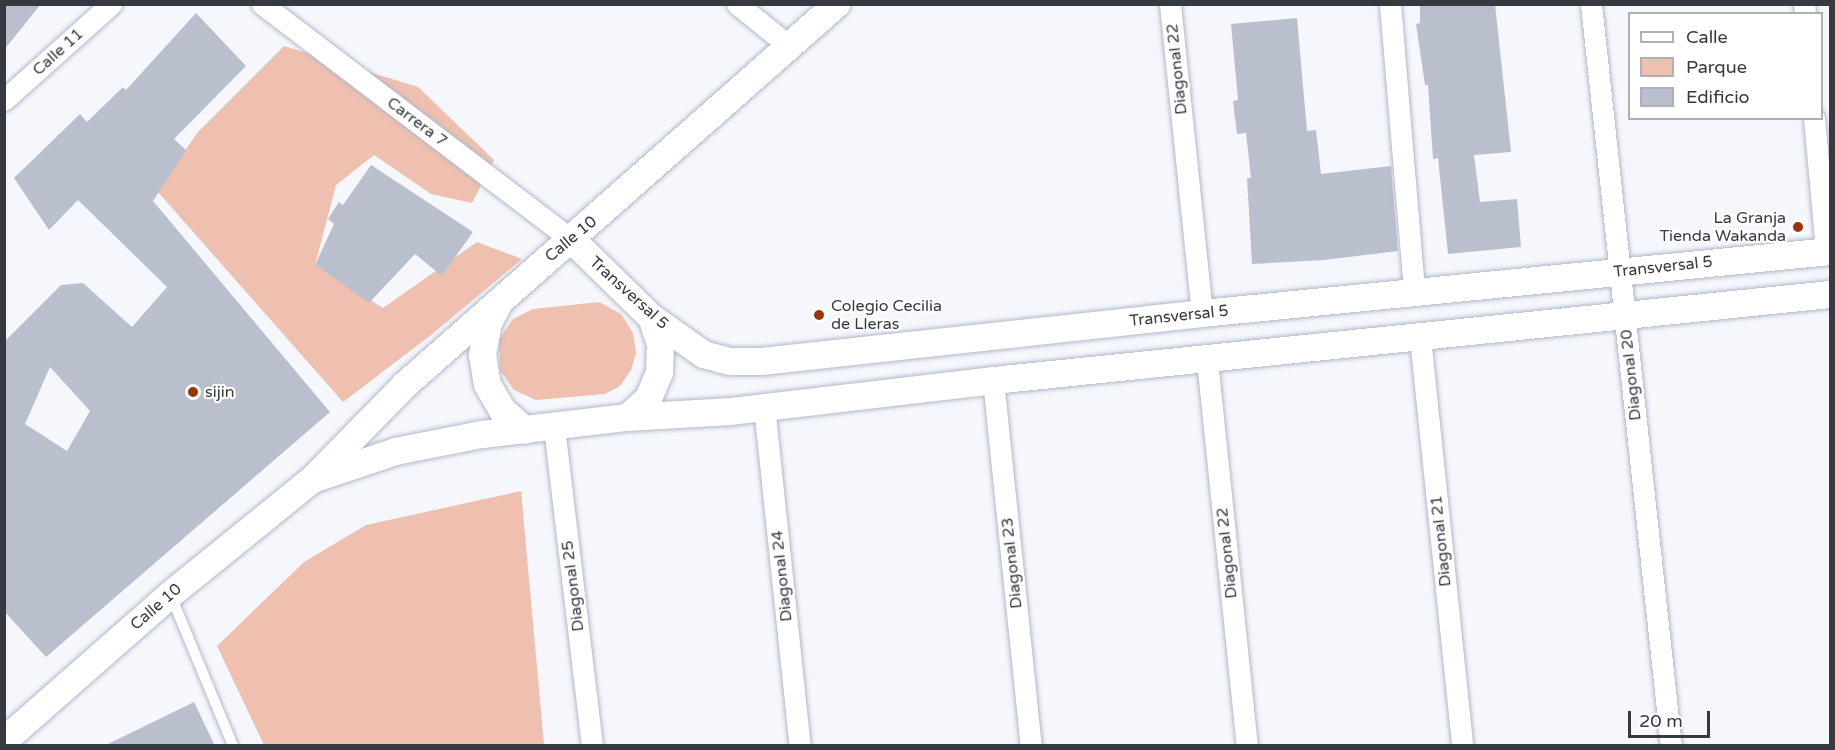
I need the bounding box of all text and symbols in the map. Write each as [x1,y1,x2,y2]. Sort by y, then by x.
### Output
legend [1628,12,1823,120]
street label: Diagonal 22 [1163,22,1191,116]
street label: Calle 11 [29,24,87,80]
text: Calle [1686,26,1728,48]
text: Parque [1686,56,1747,78]
text: Edificio [1686,86,1750,108]
street label: Carrera 7 [383,93,451,151]
place label: La Granja Tienda Wakanda [1659,208,1786,246]
street label: Calle 10 [541,212,601,266]
marker: La Granja Tienda Wakanda [1791,220,1805,234]
street label: Transversal 5 [1612,252,1714,282]
street label: Transversal 5 [586,253,672,333]
place label: Colegio Cecilia de Lleras [831,296,942,334]
street label: Transversal 5 [1128,301,1230,331]
marker: Colegio Cecilia de Lleras [812,308,826,322]
street label: Diagonal 20 [1617,328,1645,422]
place label: sijin [205,382,234,402]
marker: sijin [186,385,200,399]
street label: Diagonal 21 [1427,494,1455,588]
street label: Diagonal 22 [1213,506,1241,600]
street label: Diagonal 23 [998,516,1026,610]
street label: Diagonal 24 [768,529,796,623]
street label: Diagonal 25 [558,539,588,633]
street label: Calle 10 [127,580,185,634]
scale bar [1631,699,1714,737]
text: 20 m [1639,710,1683,732]

